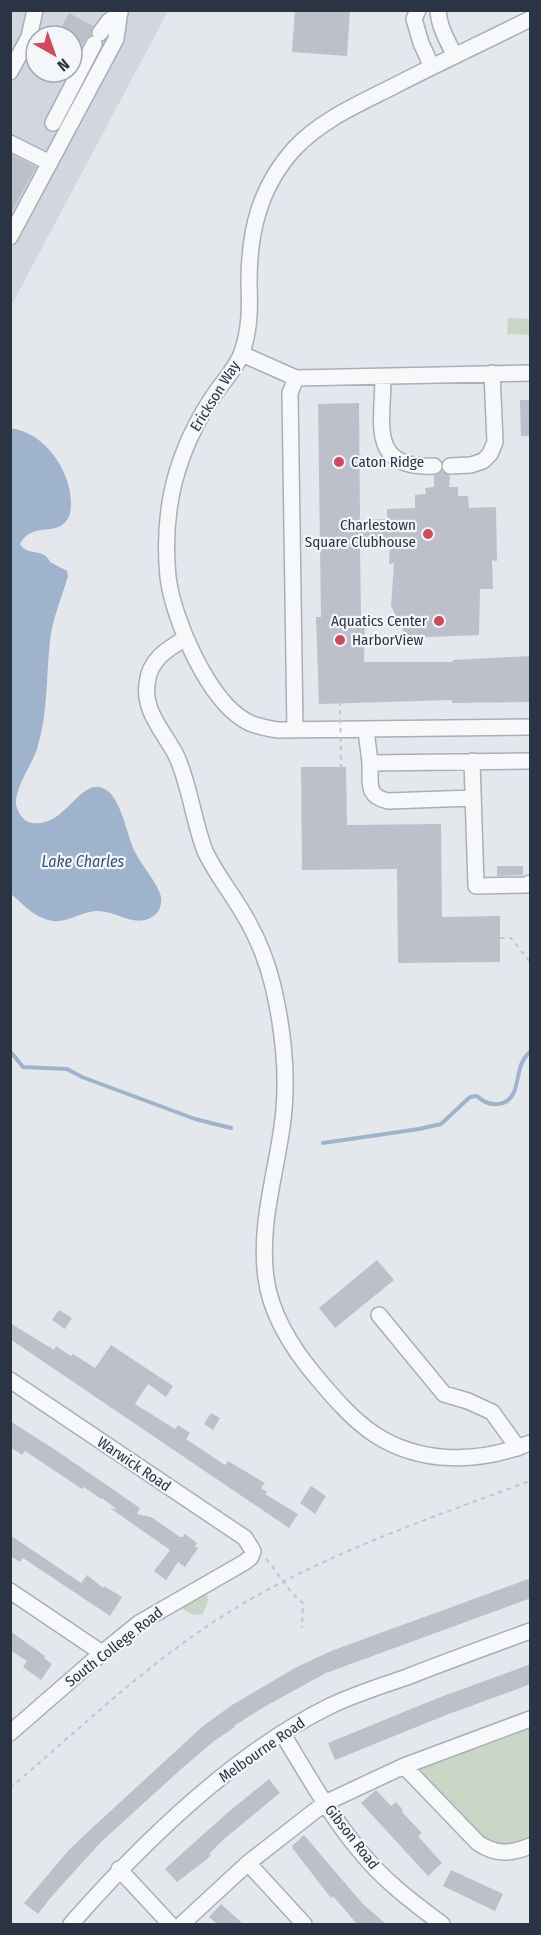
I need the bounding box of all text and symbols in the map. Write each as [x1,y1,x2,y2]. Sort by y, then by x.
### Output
north arrow [24,24,84,84]
text: N [54,55,73,75]
street label: Erickson Way [186,357,244,435]
place label: Caton Ridge [351,453,424,471]
marker: Caton Ridge [332,455,346,469]
place label: Charlestown Square Clubhouse [305,516,416,551]
marker: Charlestown Square Clubhouse [421,527,435,541]
place label: Aquatics Center [331,612,428,630]
marker: Aquatics Center [432,614,446,628]
place label: HarborView [352,631,424,649]
marker: HarborView [333,633,347,647]
water label: Lake Charles [42,852,125,871]
street label: Warwick Road [94,1433,174,1495]
street label: South College Road [62,1603,166,1691]
street label: Melbourne Road [216,1714,308,1786]
street label: Gibson Road [321,1801,383,1873]

